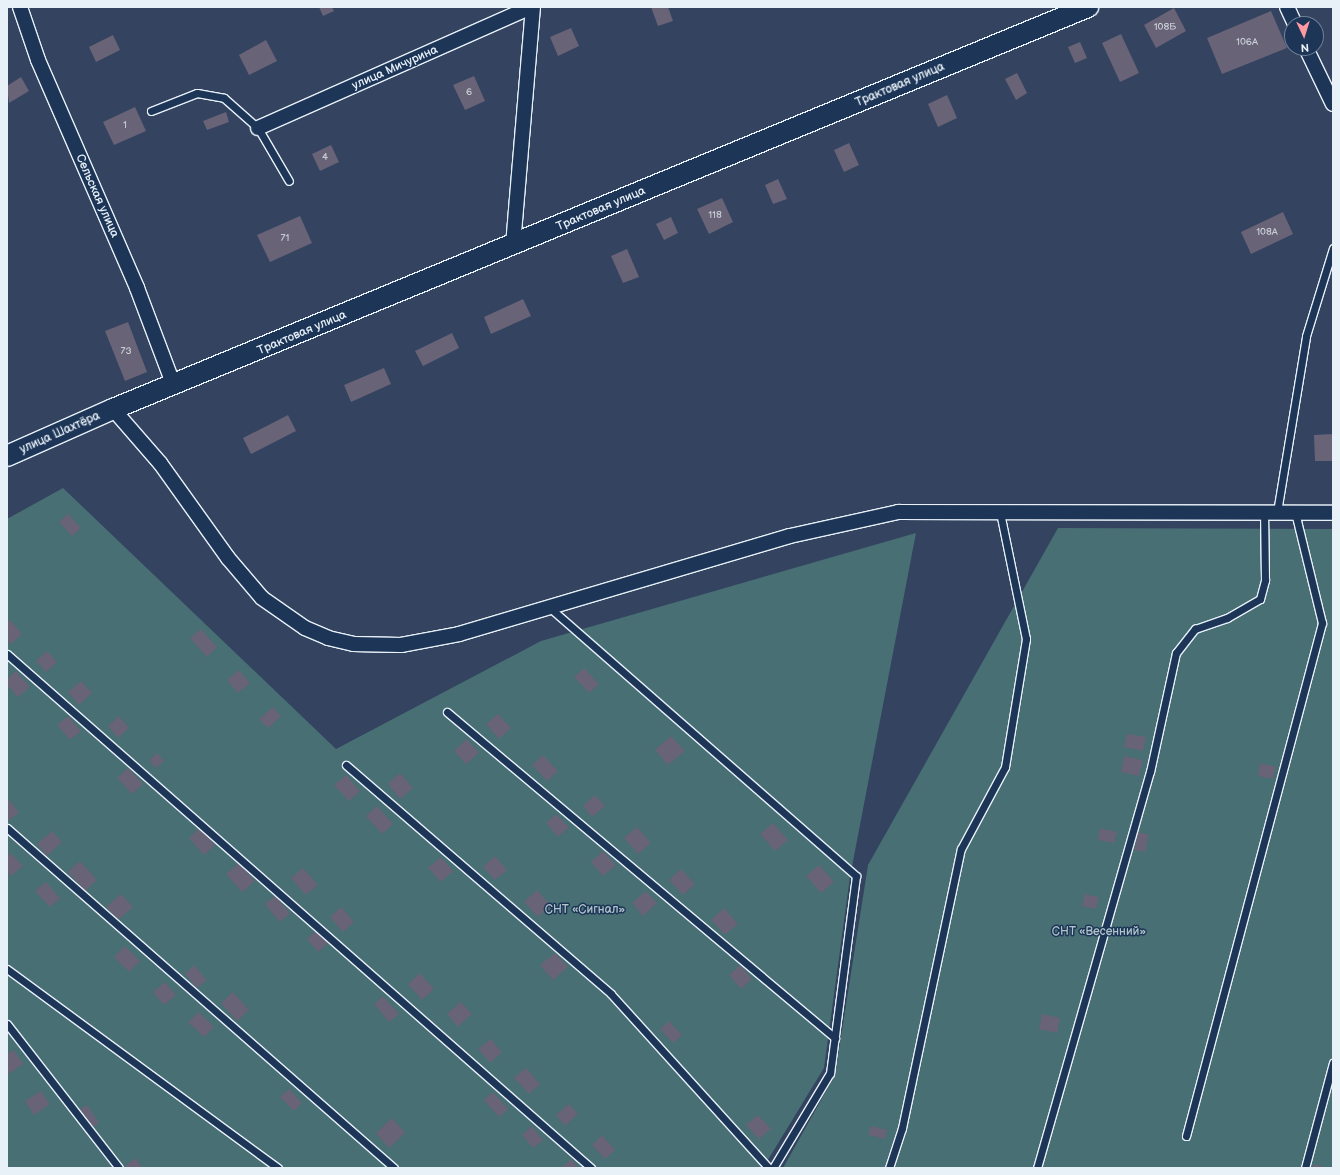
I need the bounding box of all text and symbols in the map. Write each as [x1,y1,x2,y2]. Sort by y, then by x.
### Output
north arrow [1284,16,1324,56]
house number: 108Б [1154,22,1176,34]
house number: 106А [1236,37,1258,49]
text: N [1300,41,1309,54]
street label: улица Мичурина [350,43,440,93]
street label: Трактовая улица [853,60,947,110]
house number: 6 [466,87,472,99]
house number: 1 [123,120,127,132]
street label: Сельская улица [72,152,122,240]
house number: 4 [322,152,328,164]
street label: Трактовая улица [554,184,648,234]
house number: 118 [708,210,722,222]
house number: 108А [1256,227,1278,239]
house number: 71 [281,233,289,245]
street label: Трактовая улица [255,308,349,358]
house number: 73 [120,346,132,358]
street label: улица Шахтёра [18,409,102,457]
park label: СНТ «Сигнал» [545,903,625,917]
park label: СНТ «Весенний» [1052,925,1146,939]

